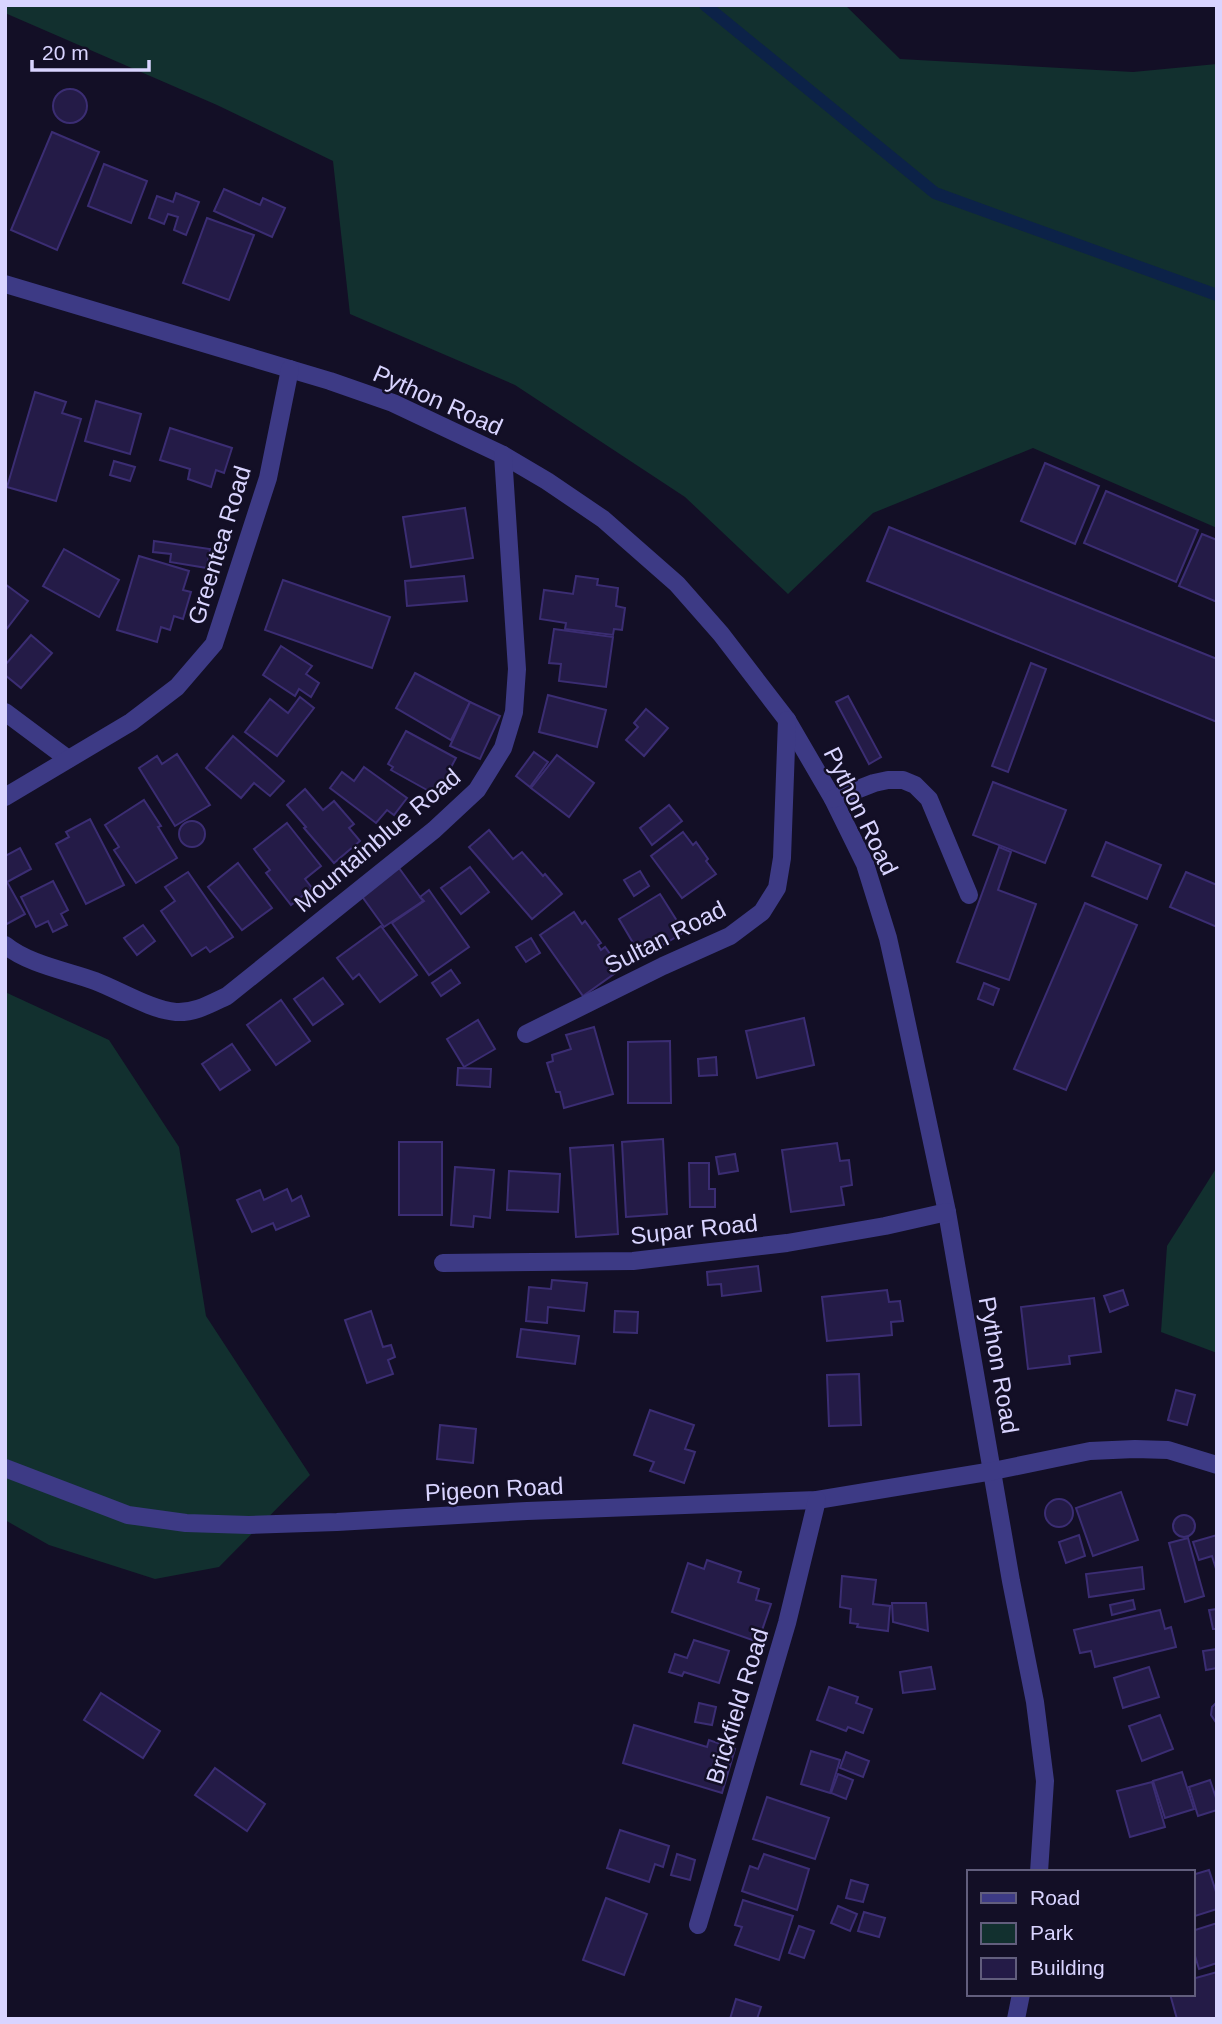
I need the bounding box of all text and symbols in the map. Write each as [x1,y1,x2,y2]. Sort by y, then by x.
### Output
scale bar [32,28,149,72]
text: 20 m [42,41,89,64]
street label: Python Road [369,359,507,441]
street label: Greentea Road [182,463,256,627]
street label: Python Road [818,743,904,879]
street label: Mountainblue Road [289,763,465,917]
street label: Sultan Road [600,895,730,979]
street label: Supar Road [629,1209,759,1249]
street label: Python Road [974,1294,1024,1436]
street label: Pigeon Road [424,1472,564,1506]
street label: Brickfield Road [700,1625,774,1787]
legend [967,1870,1194,1996]
text: Road [1030,1886,1080,1909]
text: Park [1030,1921,1074,1944]
text: Building [1030,1956,1105,1979]

